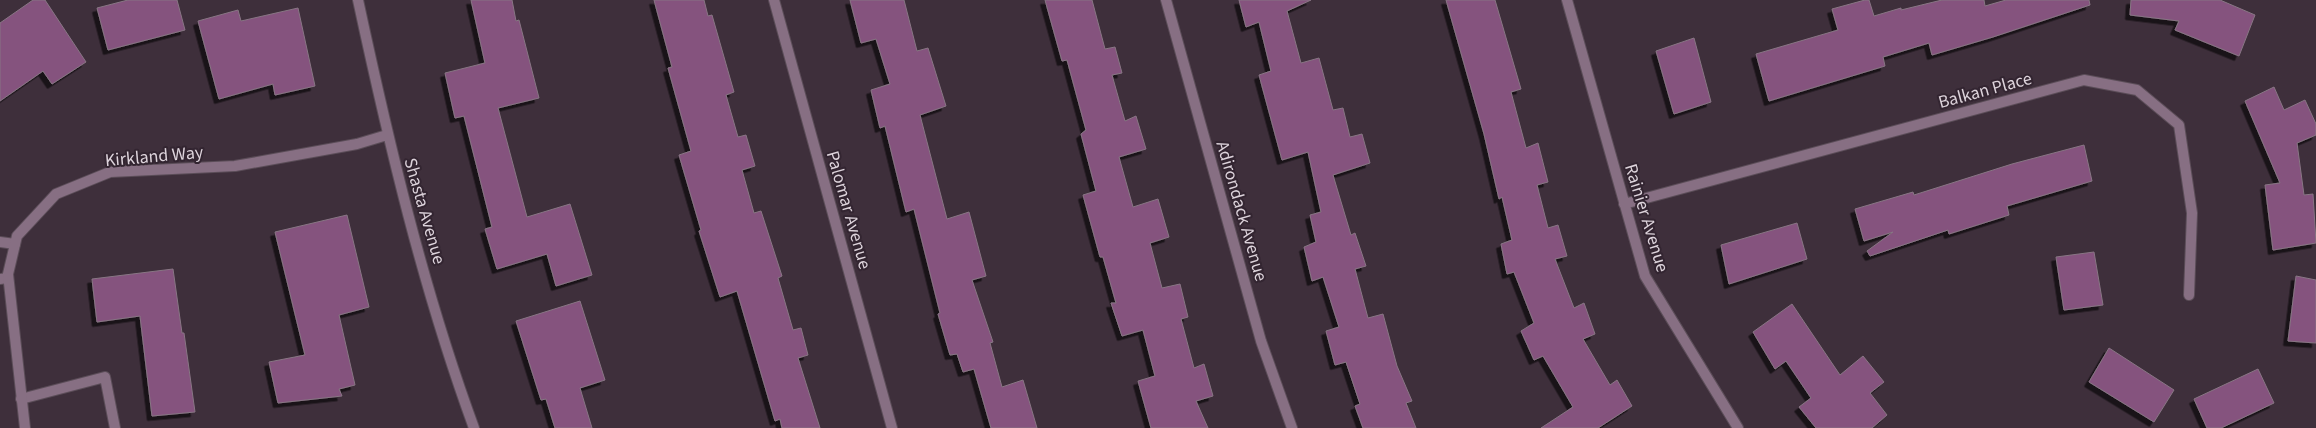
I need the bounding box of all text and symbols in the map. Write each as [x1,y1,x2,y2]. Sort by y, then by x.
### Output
street label: Balkan Place [1935,66,2035,115]
street label: Adirondack Avenue [1210,138,1274,284]
street label: Kirkland Way [104,140,205,173]
street label: Palomar Avenue [820,148,877,272]
street label: Shasta Avenue [397,155,452,267]
street label: Rainier Avenue [1618,161,1675,276]

